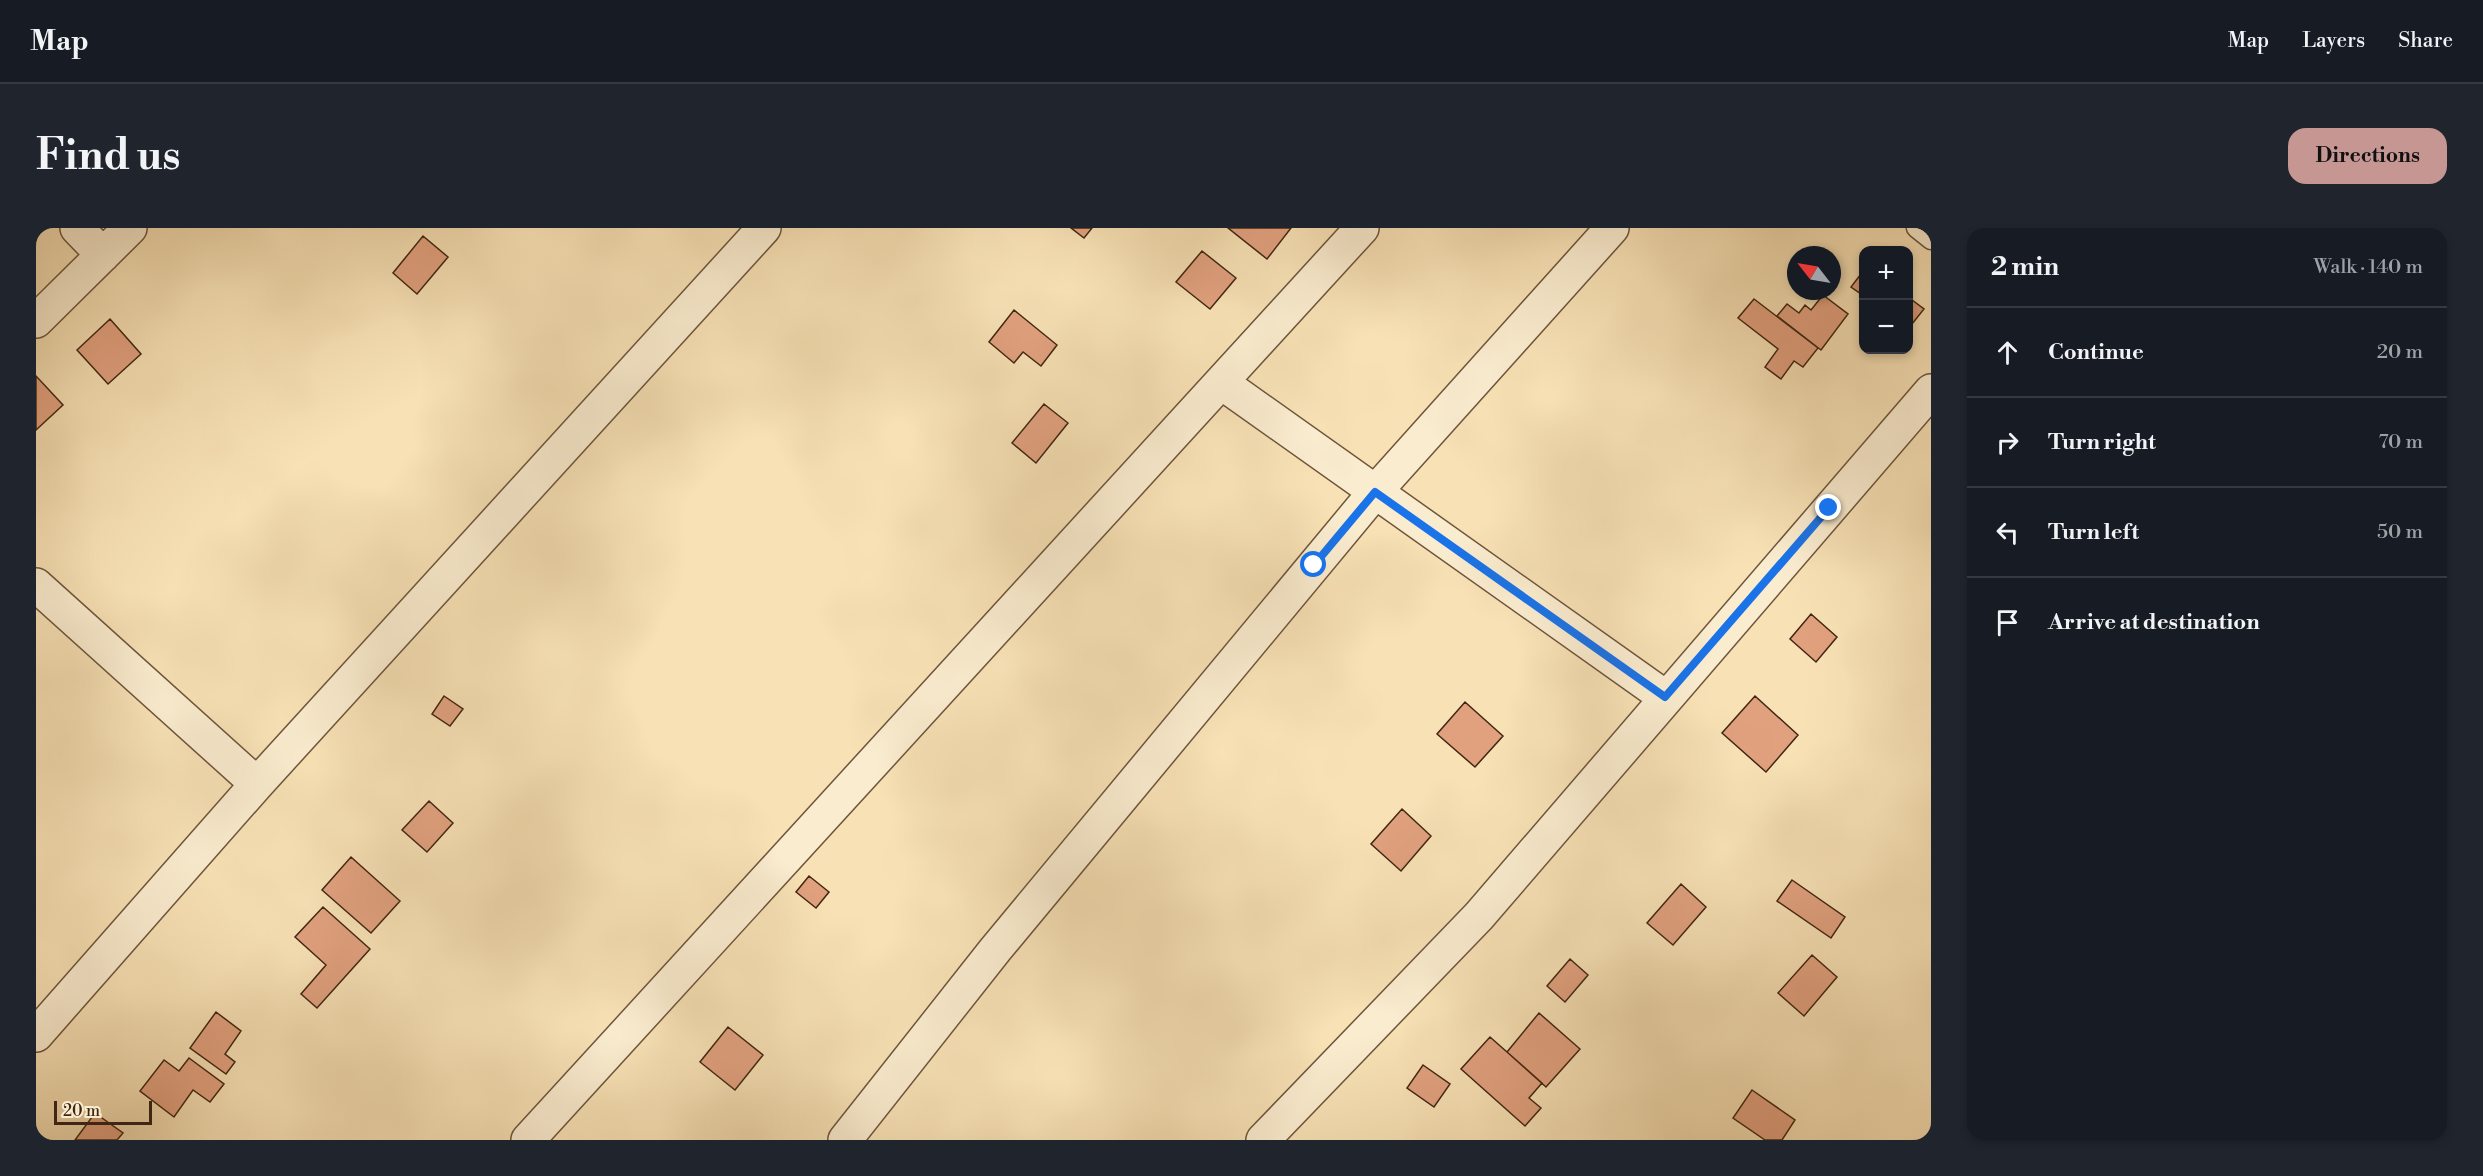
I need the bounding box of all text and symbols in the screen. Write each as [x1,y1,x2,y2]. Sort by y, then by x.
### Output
text: Map [30,24,89,59]
text: Map [2228,28,2269,54]
text: Layers [2302,28,2365,54]
text: Share [2398,28,2453,54]
button: Directions [2288,128,2447,184]
text: Find us [36,130,180,183]
north arrow [1787,246,1841,300]
map controls [1859,246,1913,354]
button: + [1859,246,1913,300]
text: 2 min [1991,251,2059,283]
text: Walk · 140 m [2313,255,2423,280]
button: − [1859,300,1913,354]
icon: ahead [1991,336,2024,369]
text: Continue [2048,339,2144,366]
text: 20 m [2377,340,2423,365]
icon: right [1991,426,2024,459]
text: Turn right [2048,429,2156,456]
text: 70 m [2379,430,2423,455]
route end [1815,494,1841,520]
icon: left [1991,516,2024,549]
text: Turn left [2048,519,2139,546]
text: 50 m [2377,520,2423,545]
route start [1300,551,1326,577]
icon: arrive [1991,606,2024,639]
text: Arrive at destination [2048,609,2260,636]
scale bar [54,1098,152,1126]
text: 20 m [63,1101,100,1121]

